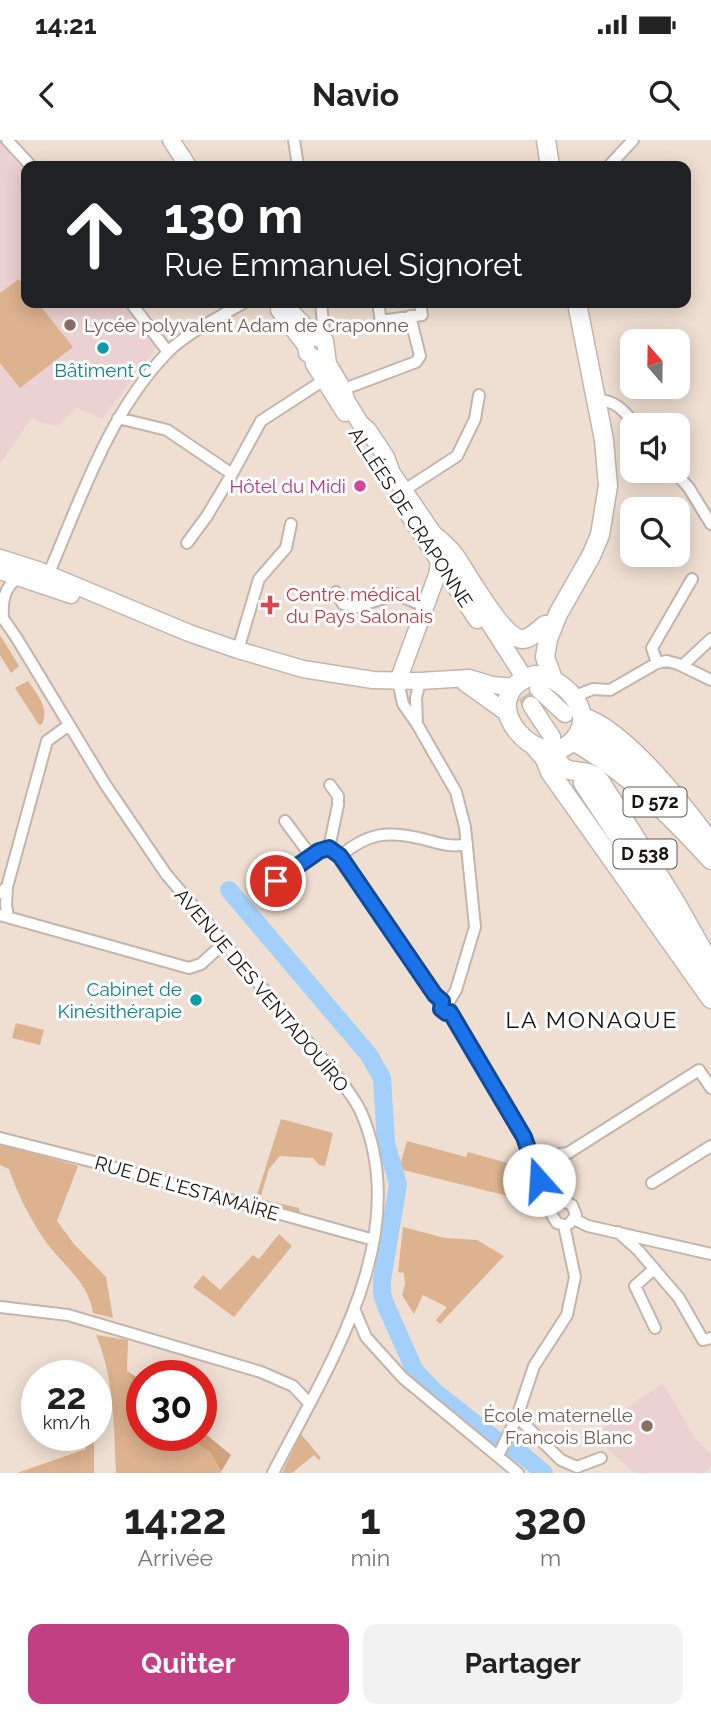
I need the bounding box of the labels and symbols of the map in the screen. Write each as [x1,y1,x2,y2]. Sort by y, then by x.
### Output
place label: Lycée polyvalent Adam de Craponne [84,314,409,336]
marker: Lycée polyvalent Adam de Craponne [62,317,78,333]
north arrow [620,329,690,399]
marker: Bâtiment C [95,340,111,356]
place label: Bâtiment C [54,359,152,381]
street label: ALLÉES DE CRAPONNE [345,423,477,611]
place label: Hôtel du Midi [229,475,346,497]
marker: Hôtel du Midi [352,478,368,494]
place label: Centre médical du Pays Salonais [286,583,433,627]
marker: Centre médical du Pays Salonais [260,595,280,615]
road number: D 572 [624,788,686,816]
road number: D 538 [614,840,676,868]
pin [246,851,306,911]
street label: AVENUE DES VENTADOUÏRO [171,884,353,1096]
place label: Cabinet de Kinésithérapie [57,978,182,1022]
marker: Cabinet de Kinésithérapie [188,992,204,1008]
district label: LA MONAQUE [506,1006,678,1033]
position arrow [502,1143,576,1217]
street label: RUE DE L'ESTAMAÏRE [92,1151,282,1225]
speed limit sign: 30 [126,1360,217,1451]
place label: École maternelle Francois Blanc [483,1404,633,1448]
marker: École maternelle Francois Blanc [639,1418,655,1434]

